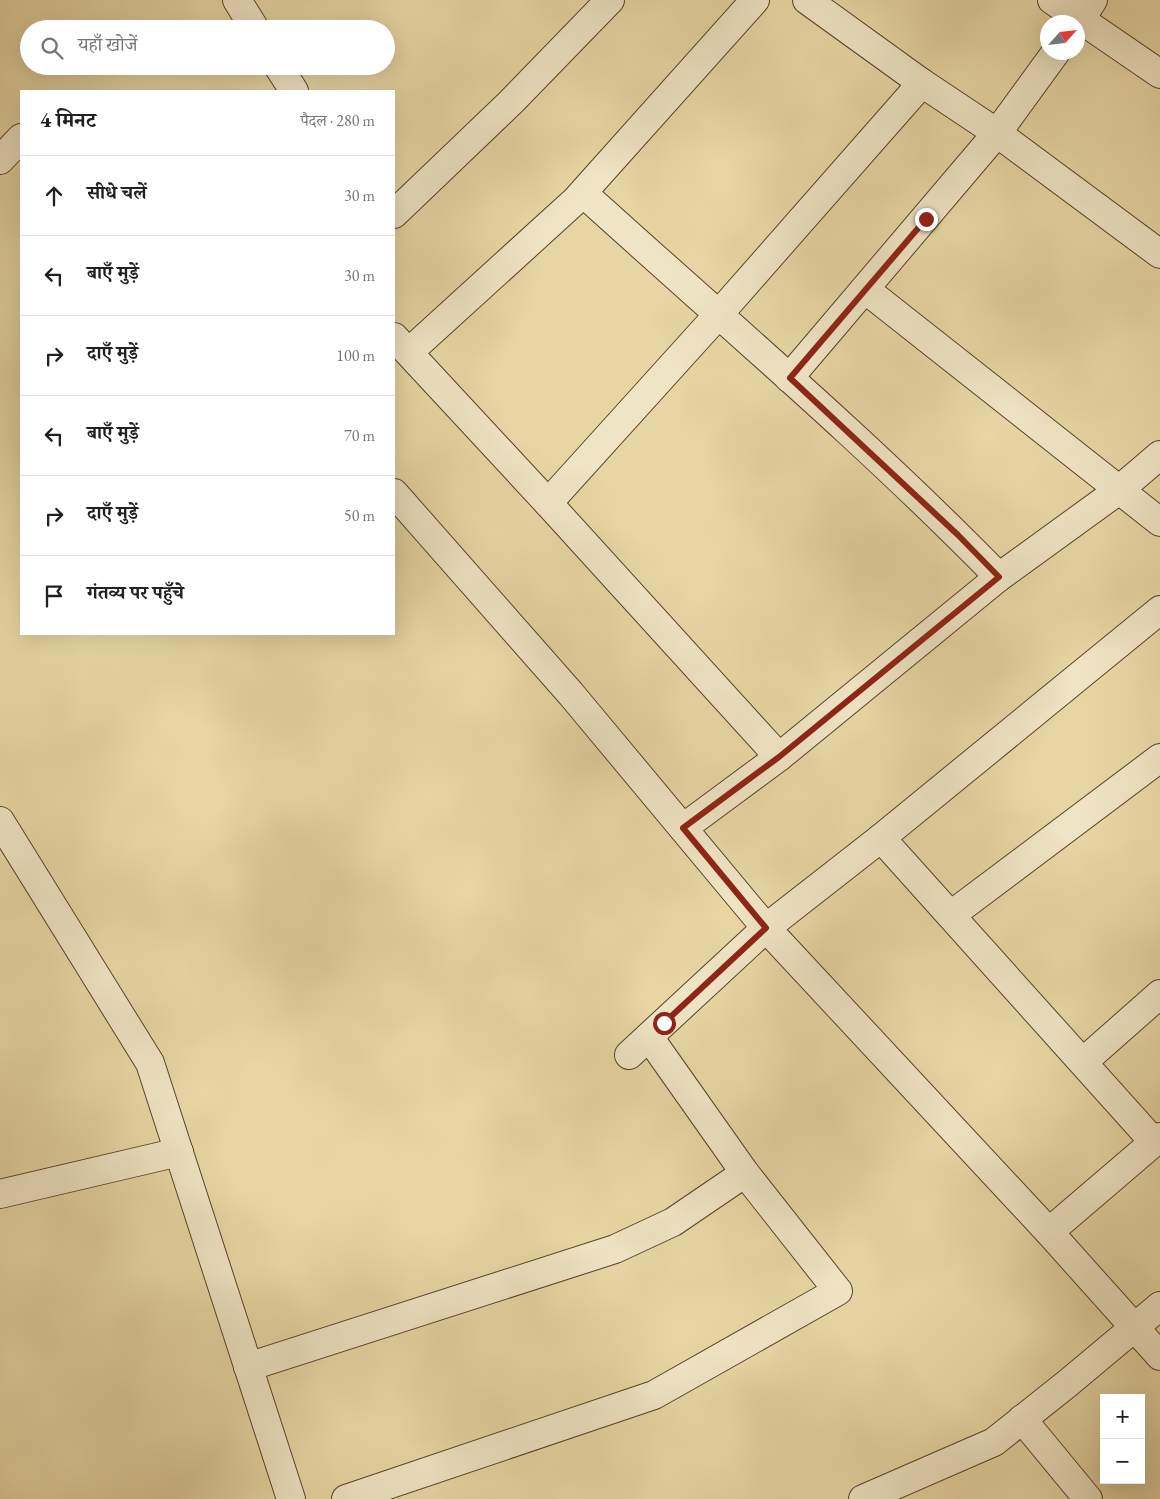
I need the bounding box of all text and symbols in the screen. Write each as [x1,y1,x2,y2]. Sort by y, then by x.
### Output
north arrow [1040,15,1085,60]
search box [20,20,395,75]
text: यहाँ खोजें [78,32,137,57]
icon: search [38,34,66,62]
text: 4 मिनट [40,106,96,133]
text: पैदल · 280 m [301,110,375,131]
text: सीधे चलें [87,180,147,205]
icon: ahead [40,182,68,210]
text: 30 m [344,185,375,206]
route end [915,208,938,231]
text: बाएँ मुड़ें [87,260,139,285]
icon: left [40,262,68,290]
text: 30 m [344,265,375,286]
text: दाएँ मुड़ें [87,340,138,365]
icon: right [40,342,68,370]
text: 100 m [336,345,375,366]
text: बाएँ मुड़ें [87,420,139,445]
icon: left [40,422,68,450]
text: 70 m [344,425,375,446]
text: दाएँ मुड़ें [87,500,138,525]
icon: right [40,502,68,530]
text: 50 m [344,505,375,526]
text: गंतव्य पर पहुँचे [87,580,184,605]
icon: arrive [40,582,68,610]
route start [653,1012,676,1035]
map controls [1100,1394,1145,1484]
button: + [1100,1394,1145,1439]
button: − [1100,1439,1145,1484]

